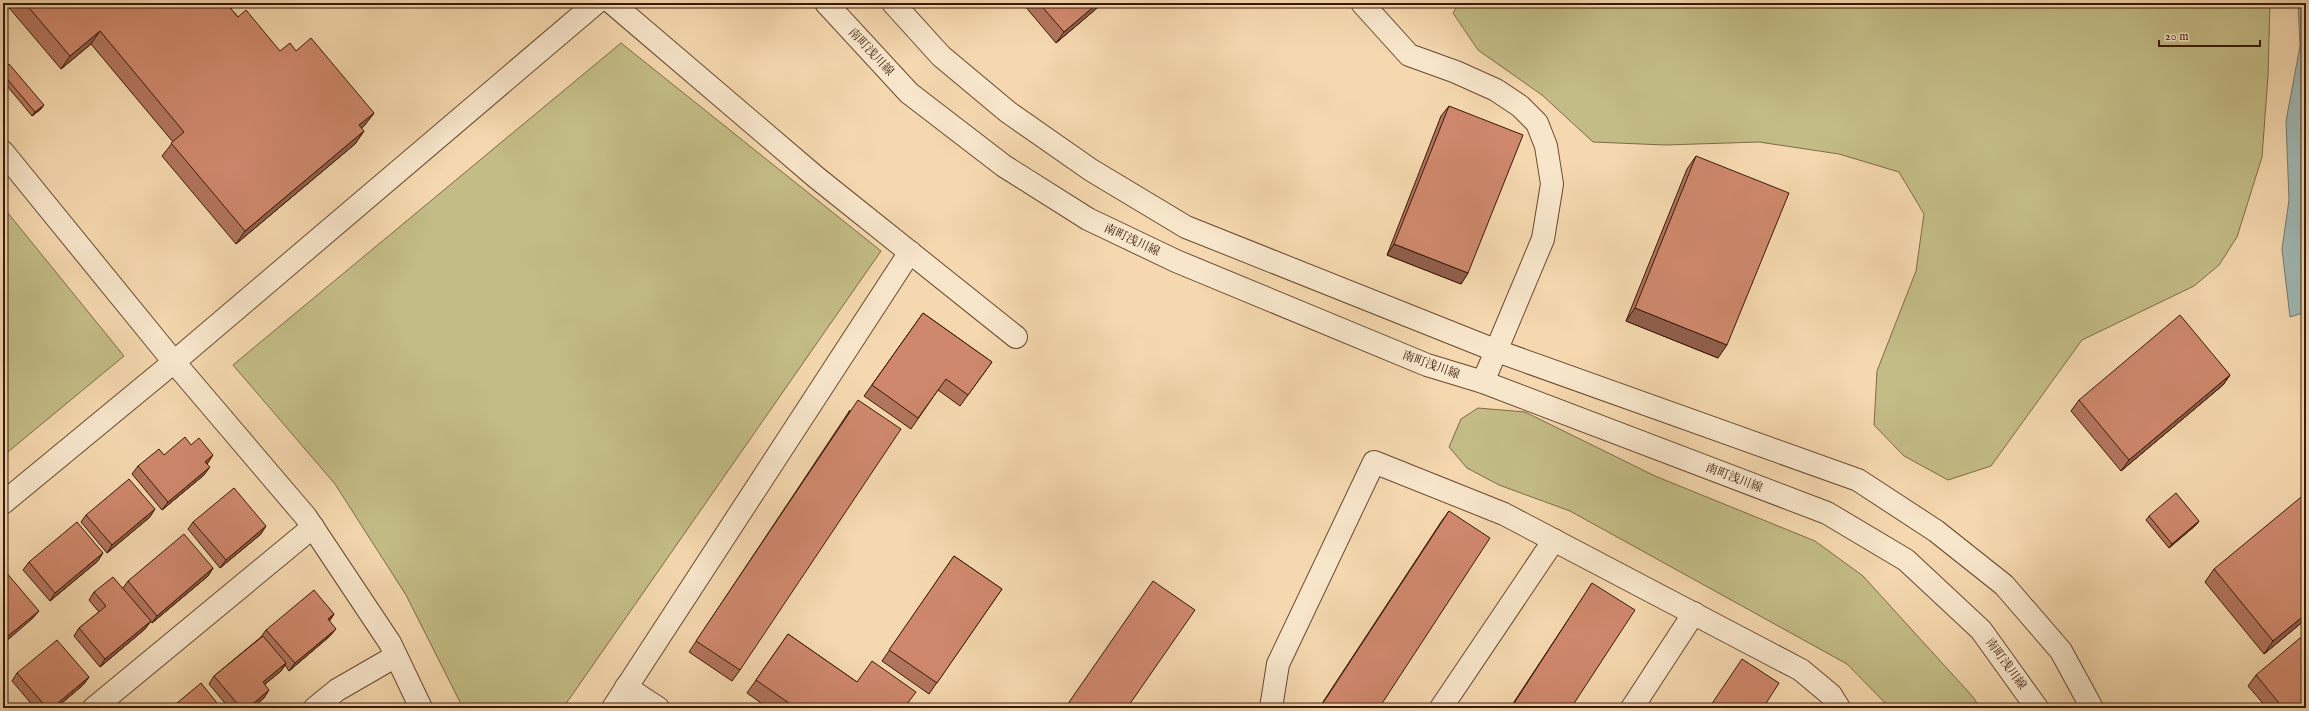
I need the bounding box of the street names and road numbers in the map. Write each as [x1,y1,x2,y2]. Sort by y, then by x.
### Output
street label: 南町浅川線 [845,25,897,79]
street label: 南町浅川線 [1102,221,1162,259]
street label: 南町浅川線 [1400,348,1462,382]
street label: 南町浅川線 [1703,460,1765,496]
street label: 南町浅川線 [1982,635,2030,693]

